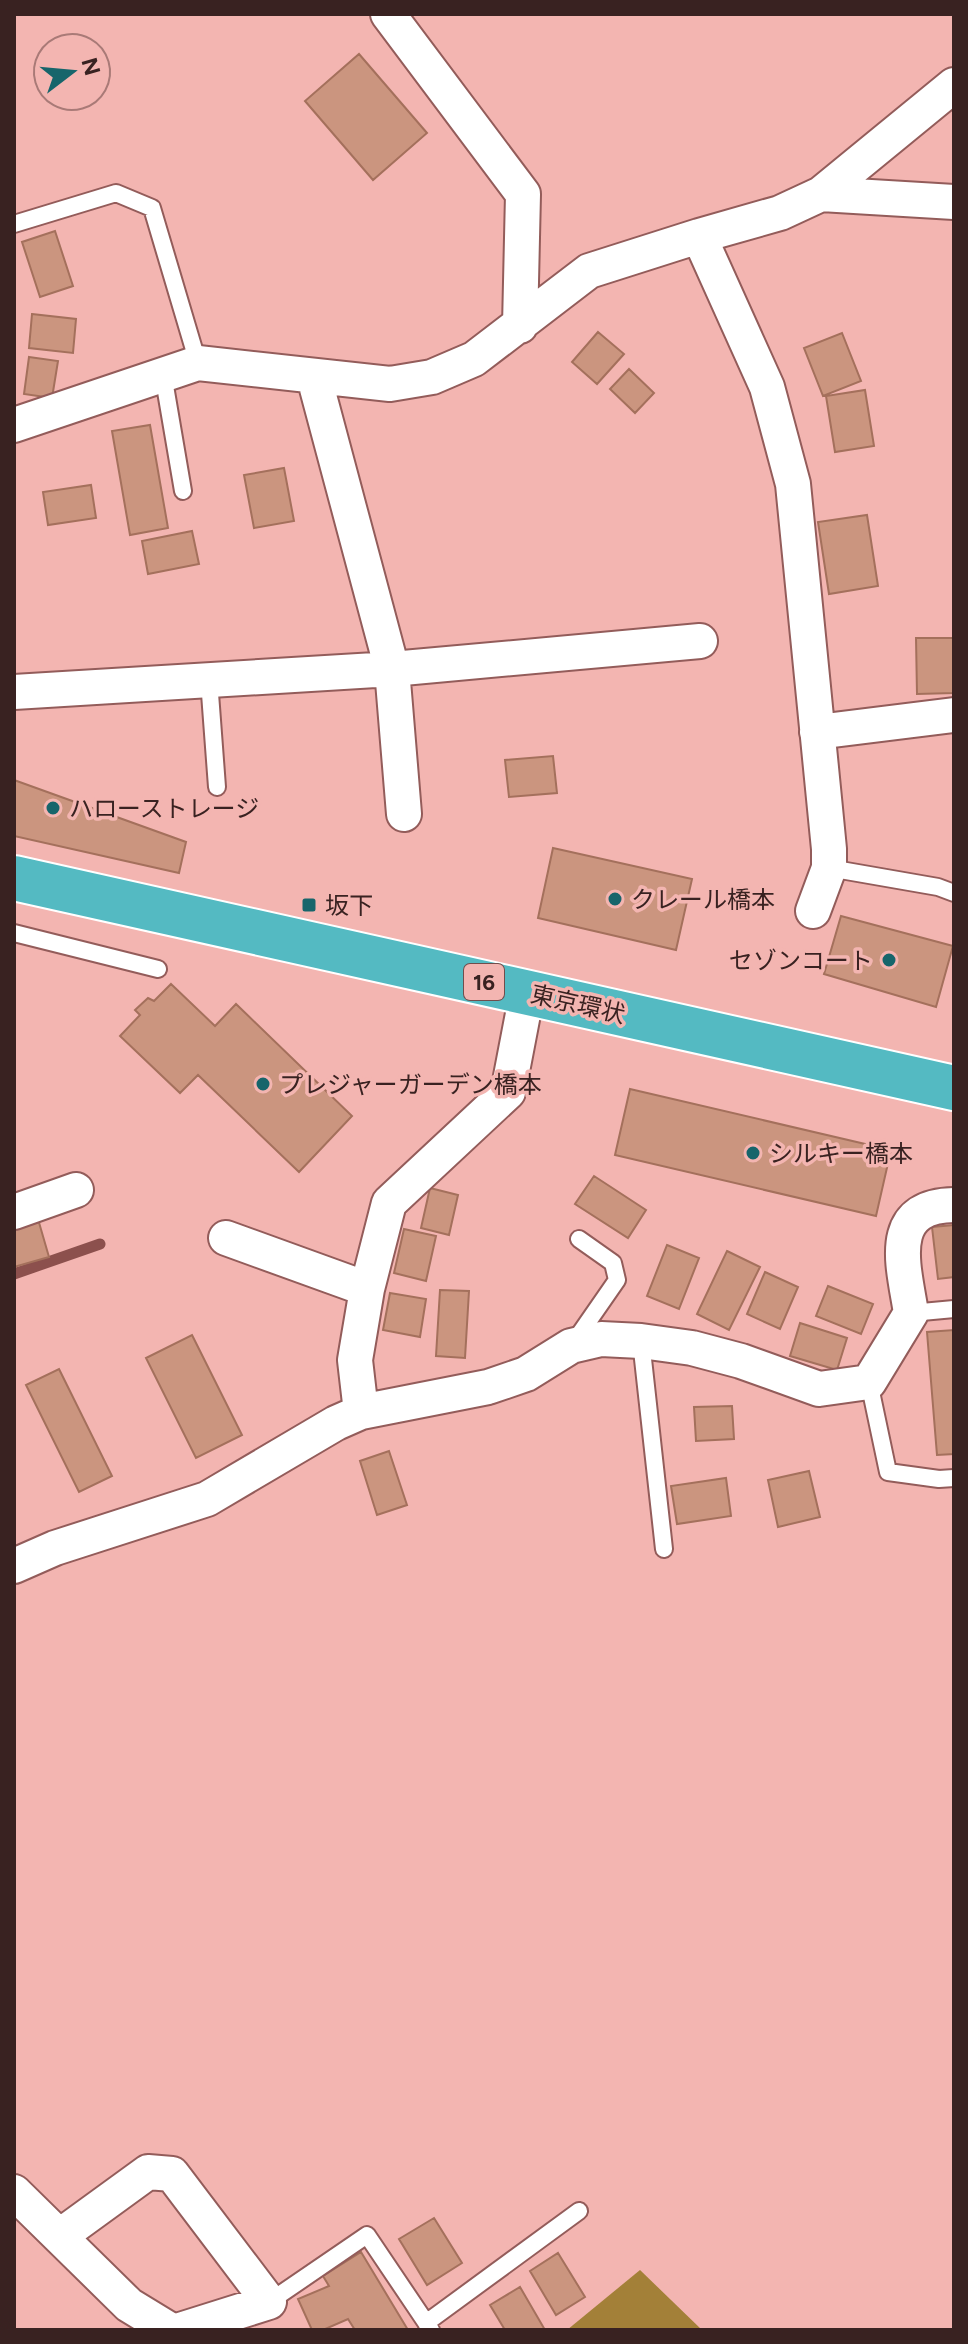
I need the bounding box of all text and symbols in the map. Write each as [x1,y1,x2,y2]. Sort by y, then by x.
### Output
north arrow [32,32,112,112]
text: N [75,55,106,79]
place label: ハローストレージ [69,794,259,823]
marker: ハローストレージ [44,799,62,817]
place label: クレール橋本 [631,885,775,914]
marker: クレール橋本 [606,890,624,908]
place label: 坂下 [325,891,373,920]
marker: 坂下 [300,896,318,914]
place label: セゾンコート [729,946,873,975]
marker: セゾンコート [880,951,898,969]
road number: 16 [464,964,504,1000]
street label: 東京環状 [528,979,628,1029]
place label: プレジャーガーデン橋本 [279,1070,542,1099]
marker: プレジャーガーデン橋本 [254,1075,272,1093]
place label: シルキー橋本 [769,1139,913,1168]
marker: シルキー橋本 [744,1144,762,1162]

